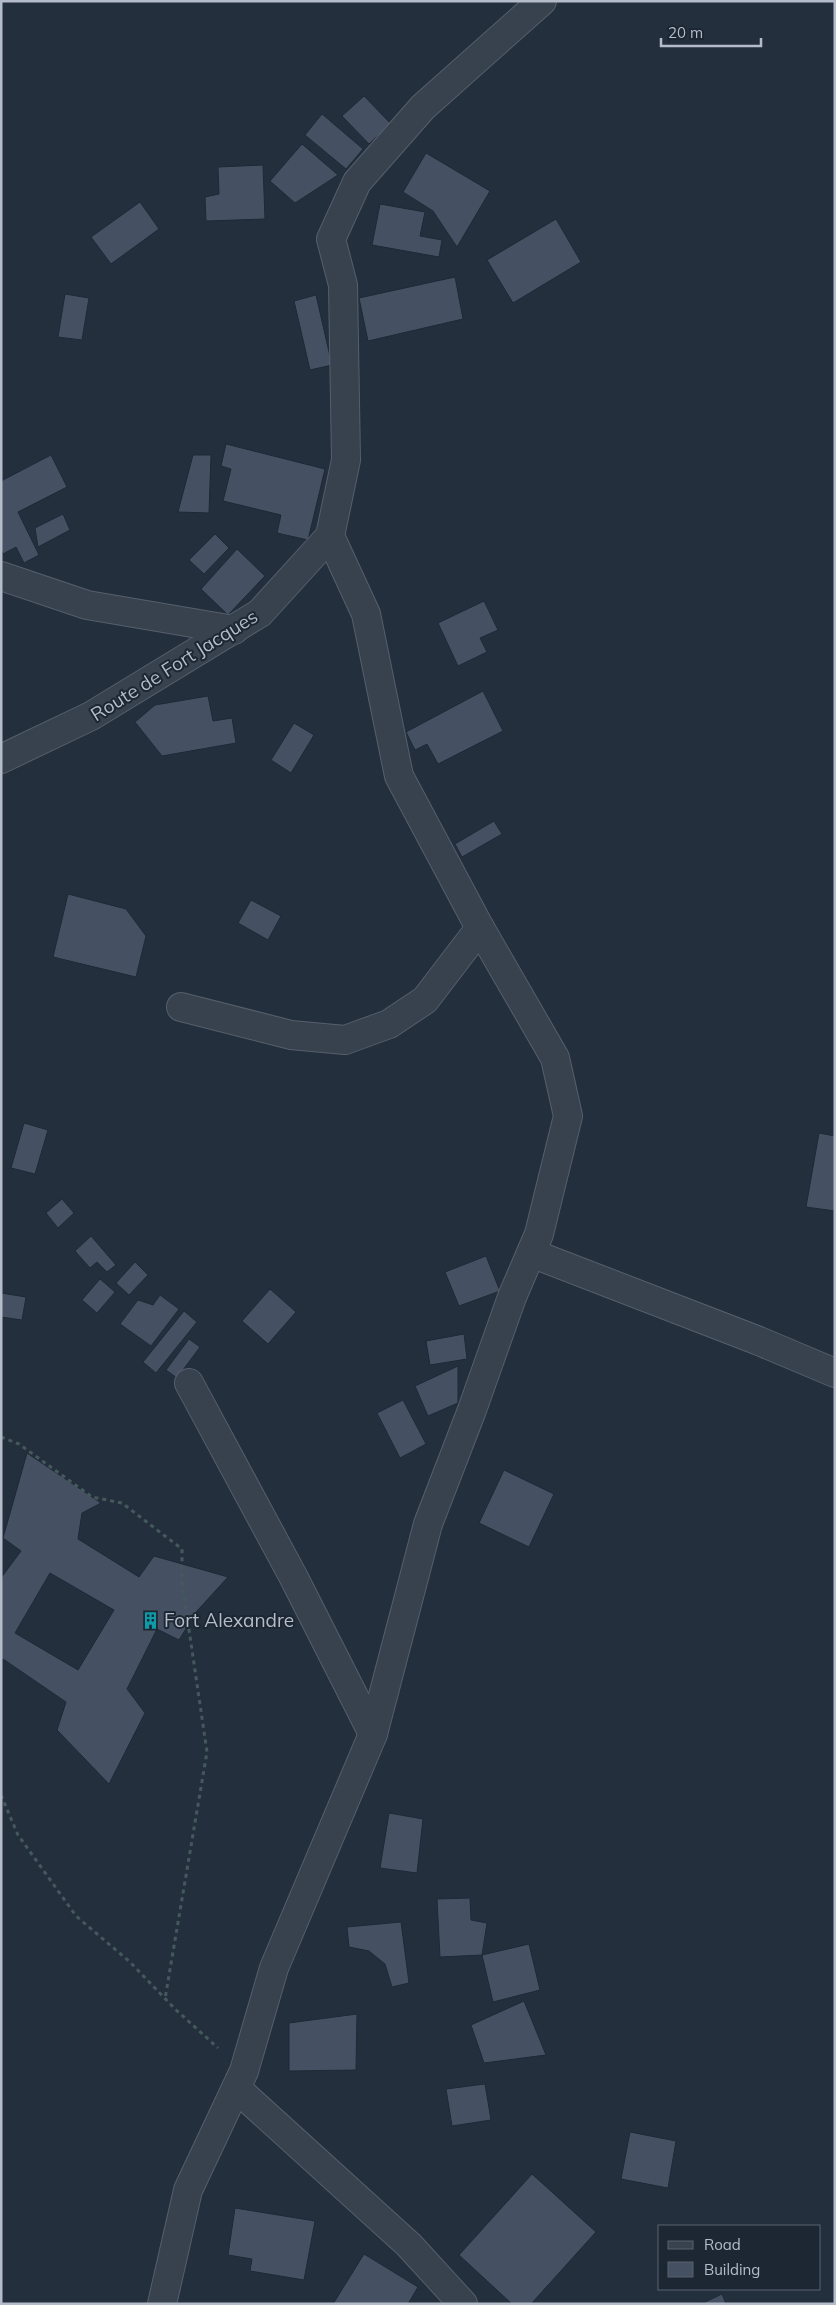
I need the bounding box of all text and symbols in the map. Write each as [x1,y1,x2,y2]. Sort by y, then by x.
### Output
scale bar [661,15,761,47]
text: 20 m [668,23,703,42]
street label: Route de Fort Jacques [86,604,262,726]
place label: Fort Alexandre [164,1608,294,1632]
building icon: Fort Alexandre [140,1610,160,1630]
legend [658,2225,821,2290]
text: Road [704,2235,741,2254]
text: Building [704,2260,760,2279]

